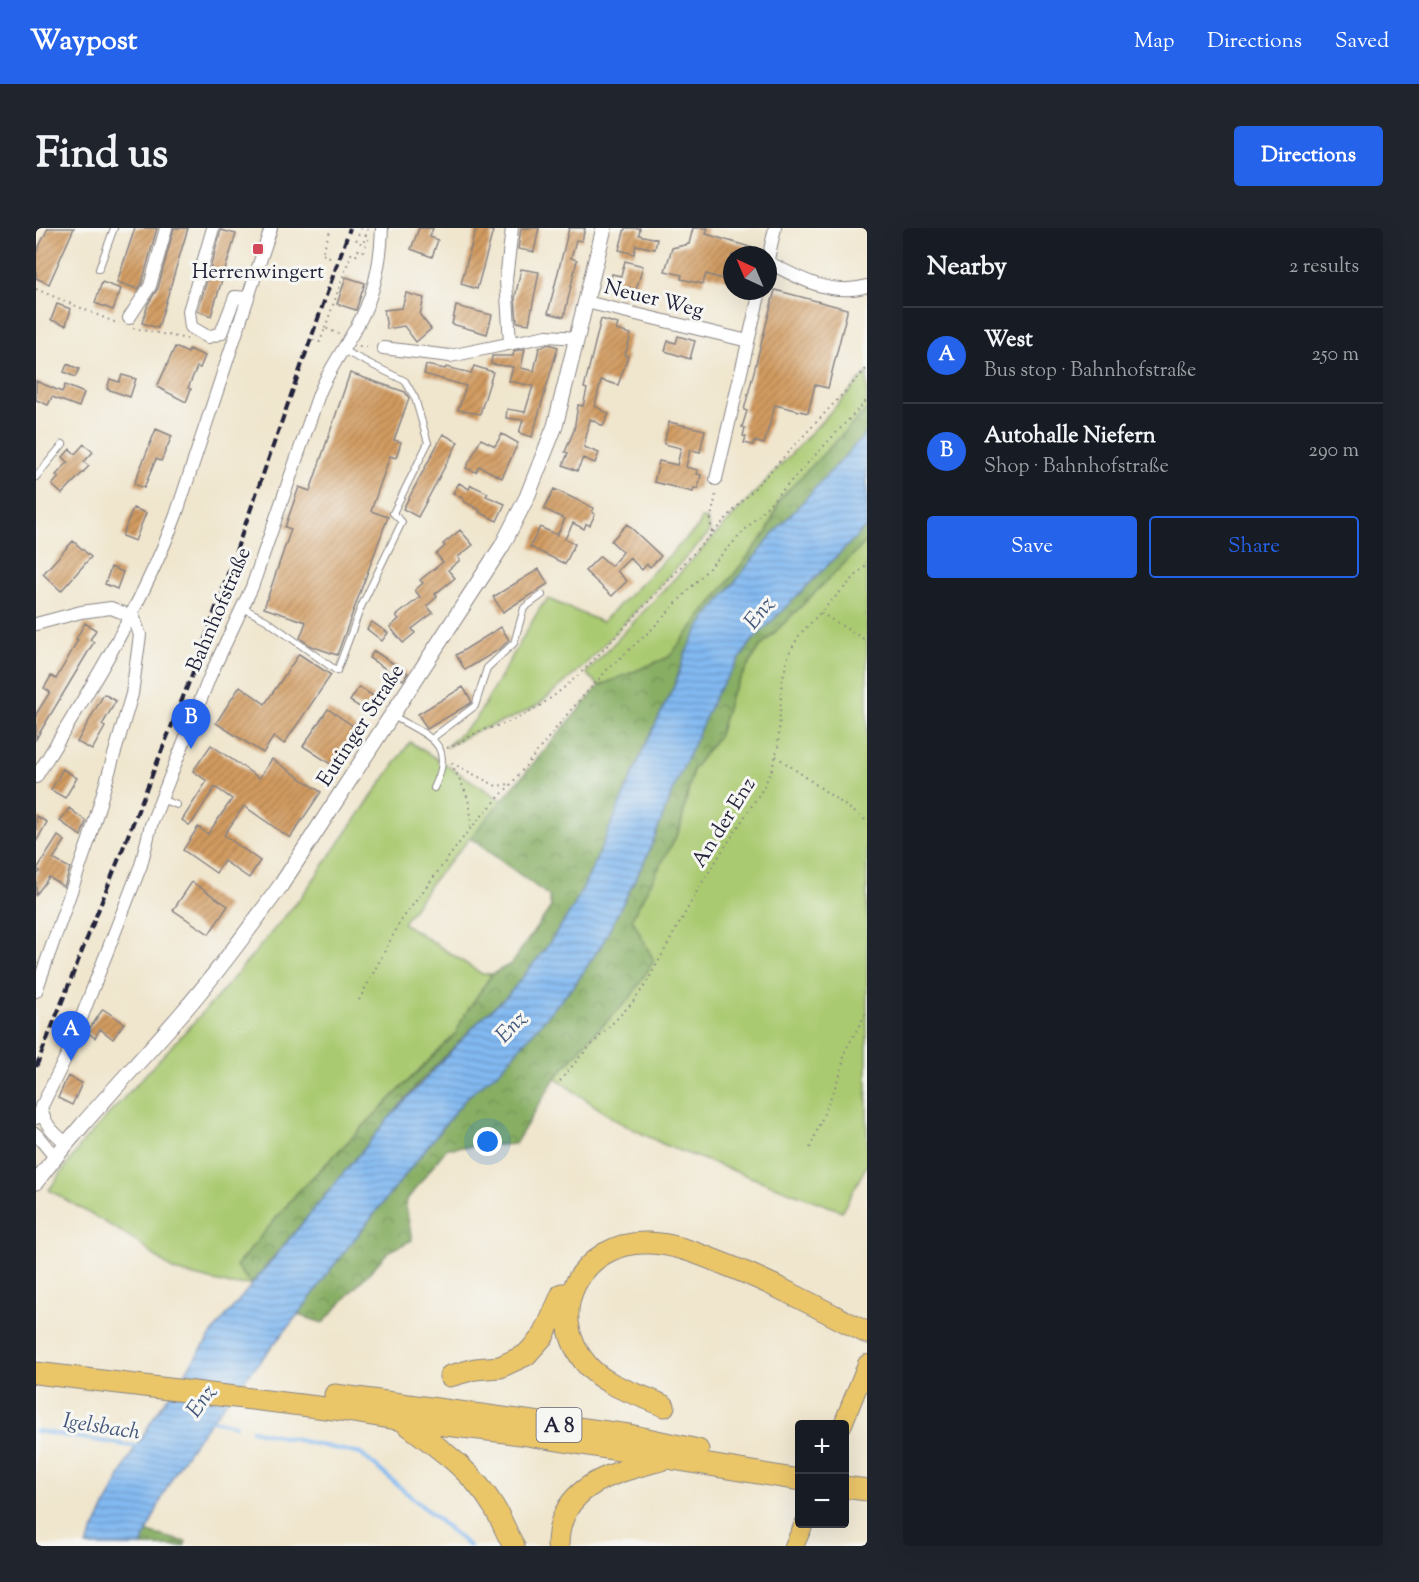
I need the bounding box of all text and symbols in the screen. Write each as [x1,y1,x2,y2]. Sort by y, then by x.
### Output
text: Waypost [30,22,137,62]
text: Map [1134,27,1174,57]
text: Directions [1207,27,1302,57]
text: Saved [1335,27,1389,57]
text: Find us [36,126,168,186]
button: Directions [1234,126,1383,186]
marker: Herrenwingert [251,242,265,256]
north arrow [723,246,777,300]
text: Nearby [927,249,1007,286]
text: 2 results [1289,253,1359,282]
place label: Herrenwingert [192,258,324,288]
street label: Neuer Weg [601,273,707,327]
text: West [984,325,1033,357]
text: A [938,341,955,370]
text: 250 m [1311,341,1359,370]
text: Bus stop · Bahnhofstraße [984,357,1196,386]
text: Autohalle Niefern [984,421,1156,453]
text: B [940,437,953,466]
text: 290 m [1309,437,1359,466]
text: Shop · Bahnhofstraße [984,453,1169,482]
button: Save [927,516,1137,578]
button: Share [1149,516,1359,578]
street label: Bahnhofstraße [180,543,260,677]
water label: Enz [737,590,784,637]
street label: Eutinger Straße [311,659,413,793]
pin: B [172,700,210,749]
street label: An der Enz [685,772,764,874]
water label: Enz [489,1005,536,1052]
pin: A [51,1012,90,1061]
your location [473,1127,502,1156]
water label: Enz [180,1378,225,1425]
water label: Igelsbach [61,1406,143,1450]
road number: A 8 [536,1408,582,1442]
map controls [795,1420,849,1528]
button: + [795,1420,849,1474]
button: − [795,1474,849,1528]

